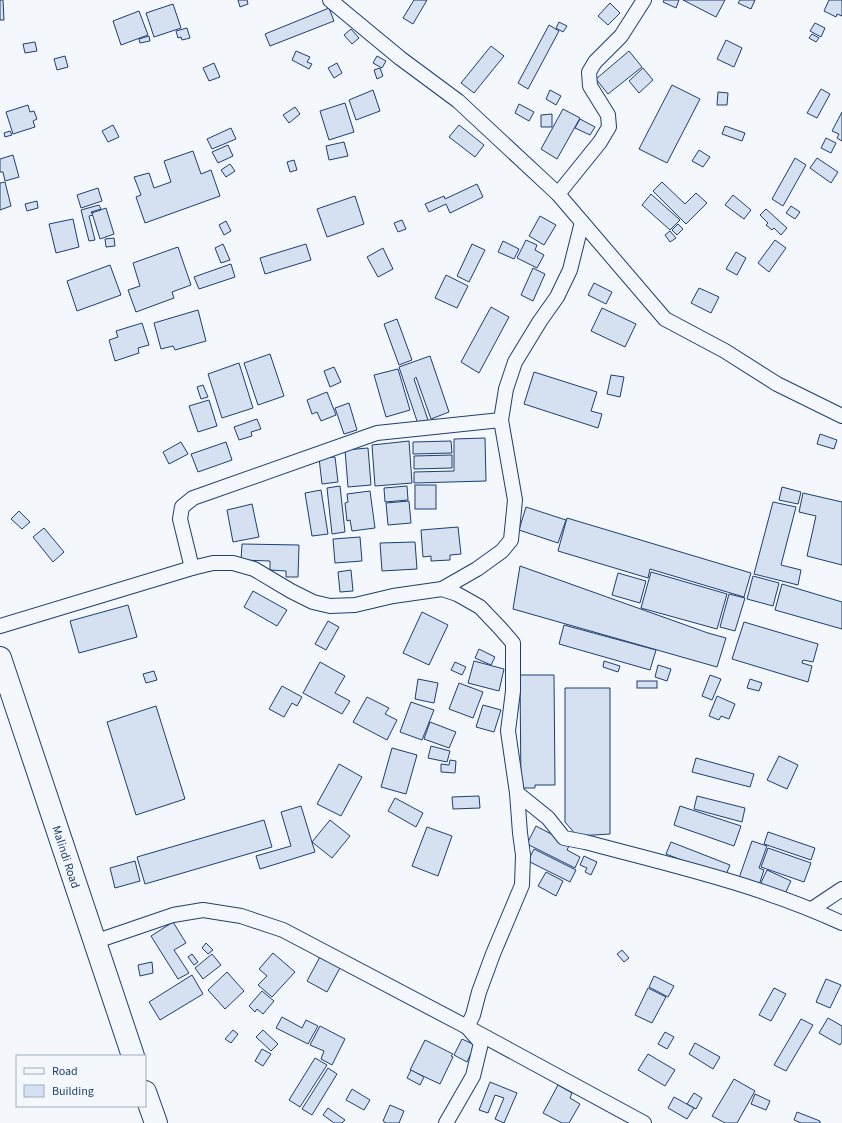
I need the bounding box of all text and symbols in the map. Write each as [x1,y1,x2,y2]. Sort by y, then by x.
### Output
street label: Malindi Road [47,824,84,891]
legend [16,1055,146,1107]
text: Road [52,1063,78,1080]
text: Building [52,1083,94,1100]

